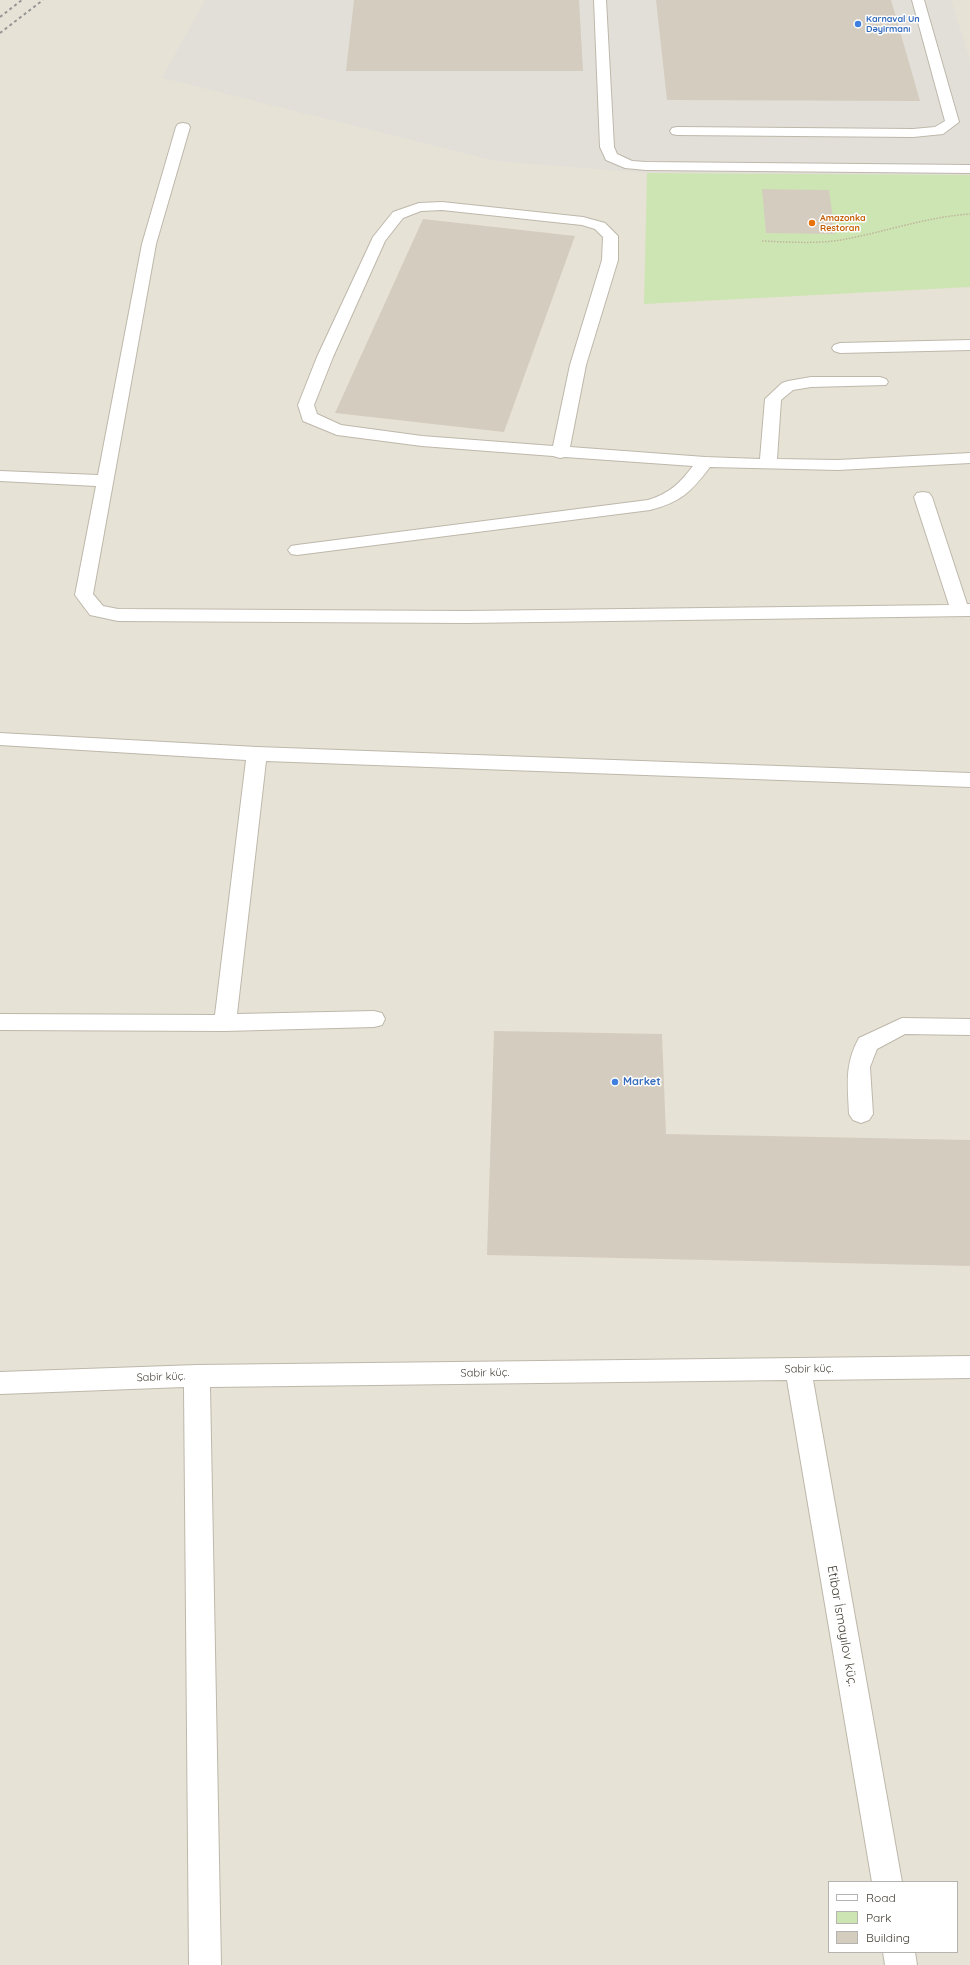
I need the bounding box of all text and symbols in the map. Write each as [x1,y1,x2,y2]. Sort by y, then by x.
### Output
place label: Karnaval Un Dəyirmanı [866,14,920,35]
marker: Karnaval Un Dəyirmanı [853,19,863,29]
place label: Amazonka Restoran [820,213,866,234]
marker: Amazonka Restoran [807,218,817,228]
place label: Market [623,1075,661,1089]
marker: Market [610,1077,620,1087]
street label: Sabir küç. [784,1362,834,1376]
street label: Sabir küç. [460,1366,510,1380]
street label: Sabir küç. [136,1370,186,1384]
street label: Etibar İsmayılov küç. [824,1564,860,1688]
legend [828,1881,958,1953]
text: Road [866,1890,896,1905]
text: Park [866,1910,891,1925]
text: Building [866,1930,910,1945]

